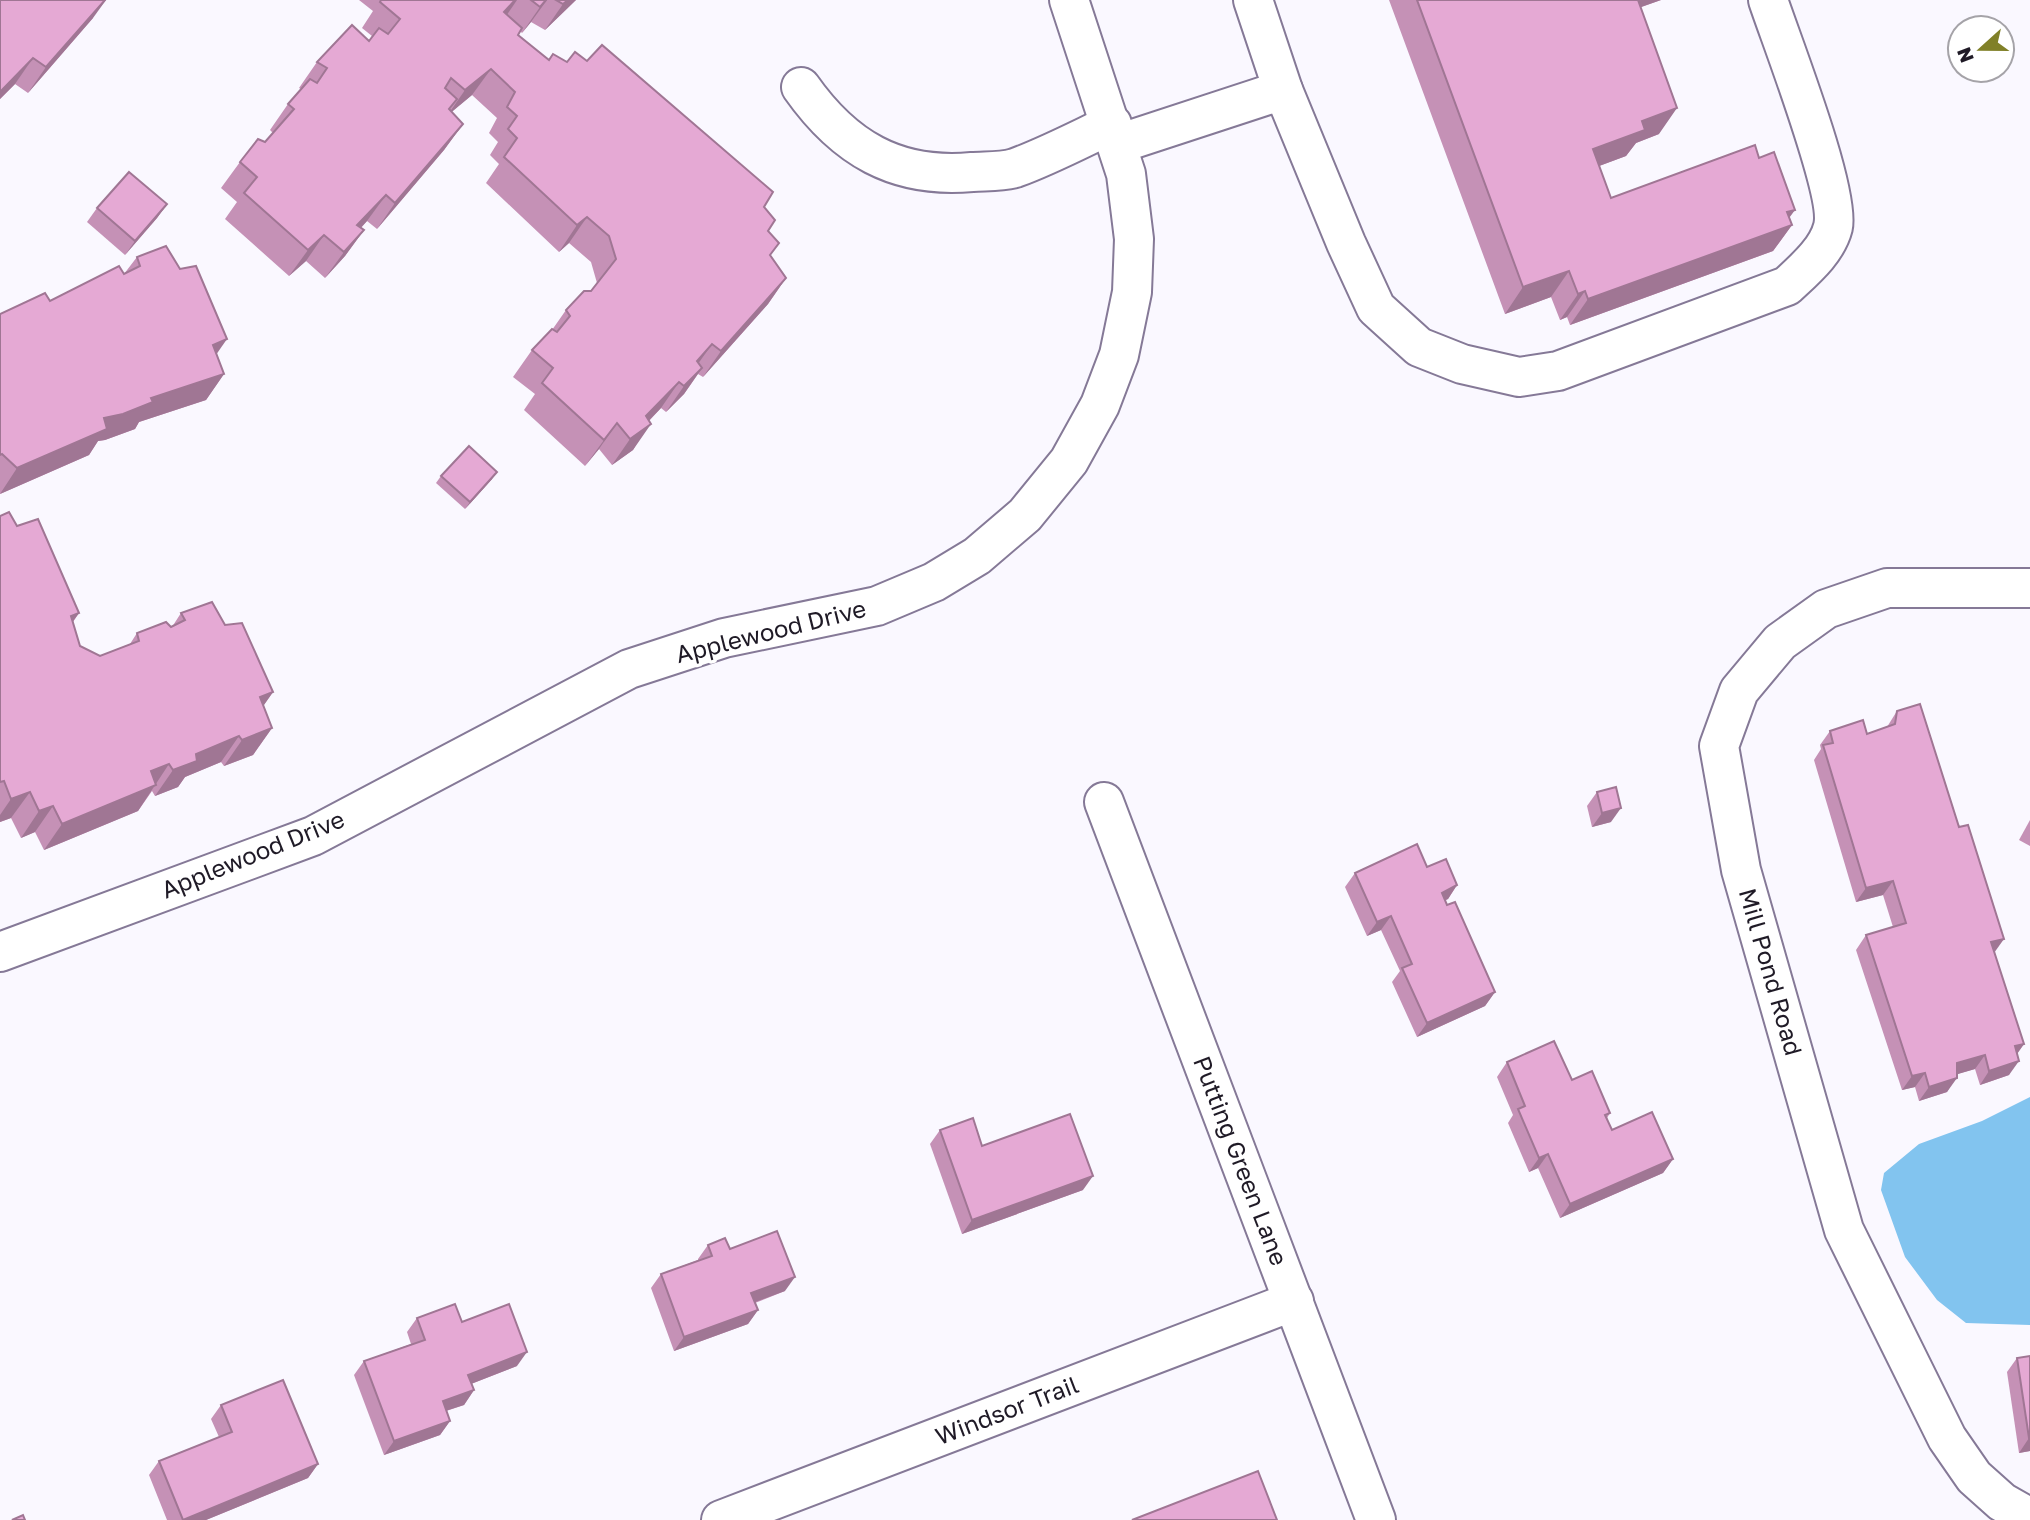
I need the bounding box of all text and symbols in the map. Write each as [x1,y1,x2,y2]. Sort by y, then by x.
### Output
north arrow [1946,14,2016,84]
text: N [1951,44,1978,66]
street label: Applewood Drive [673,593,869,668]
street label: Applewood Drive [157,804,348,904]
street label: Mill Pond Road [1734,885,1809,1059]
street label: Putting Green Lane [1188,1052,1295,1269]
street label: Windsor Trail [931,1369,1082,1450]

